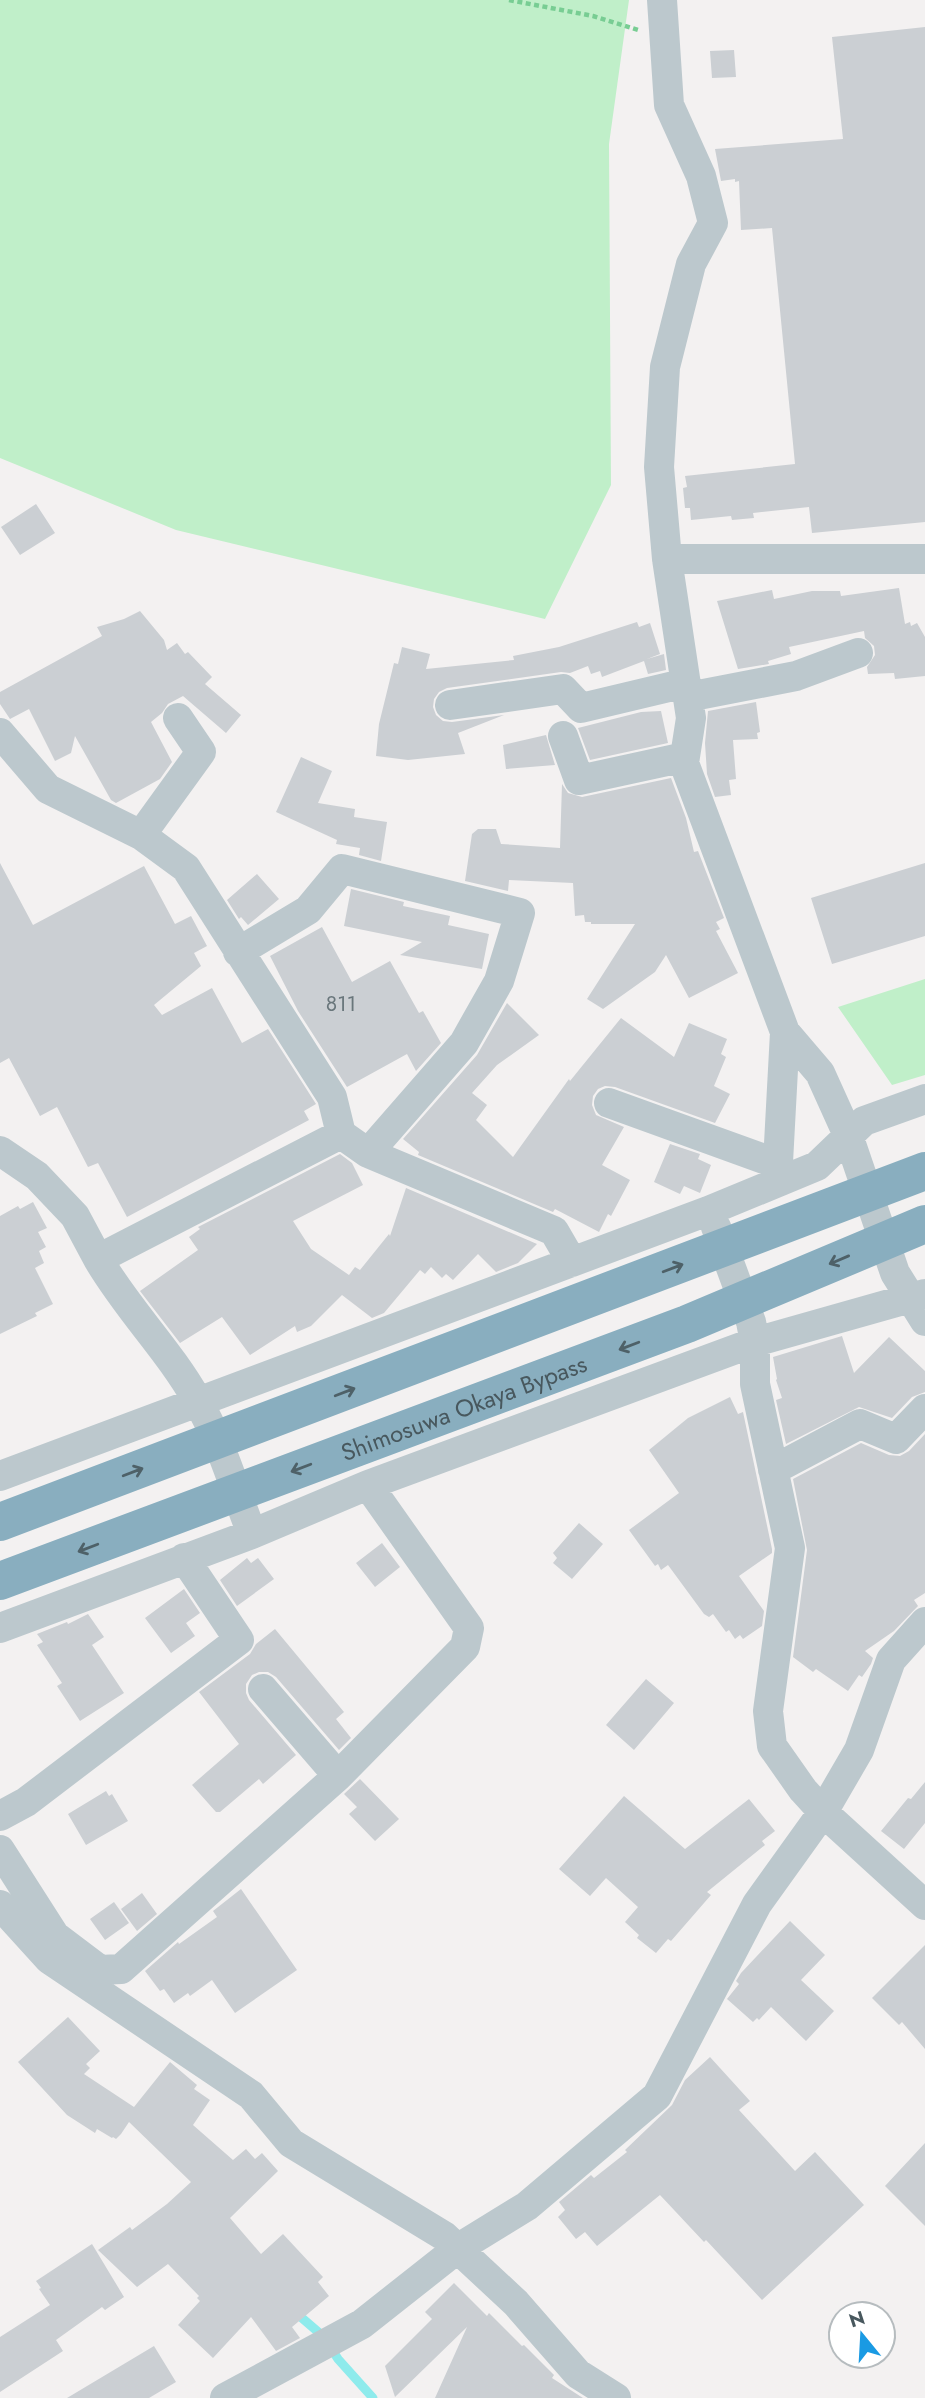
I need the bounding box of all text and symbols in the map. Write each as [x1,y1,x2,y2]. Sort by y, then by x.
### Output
house number: 811 [326,989,356,1019]
one-way arrow [829,1254,851,1267]
one-way arrow [662,1261,683,1274]
one-way arrow [618,1340,640,1353]
street label: Shimosuwa Okaya Bypass [336,1346,592,1470]
one-way arrow [334,1384,356,1397]
one-way arrow [290,1463,312,1476]
one-way arrow [121,1465,143,1477]
one-way arrow [77,1543,99,1556]
north arrow [827,2300,897,2370]
text: N [846,2304,868,2334]

